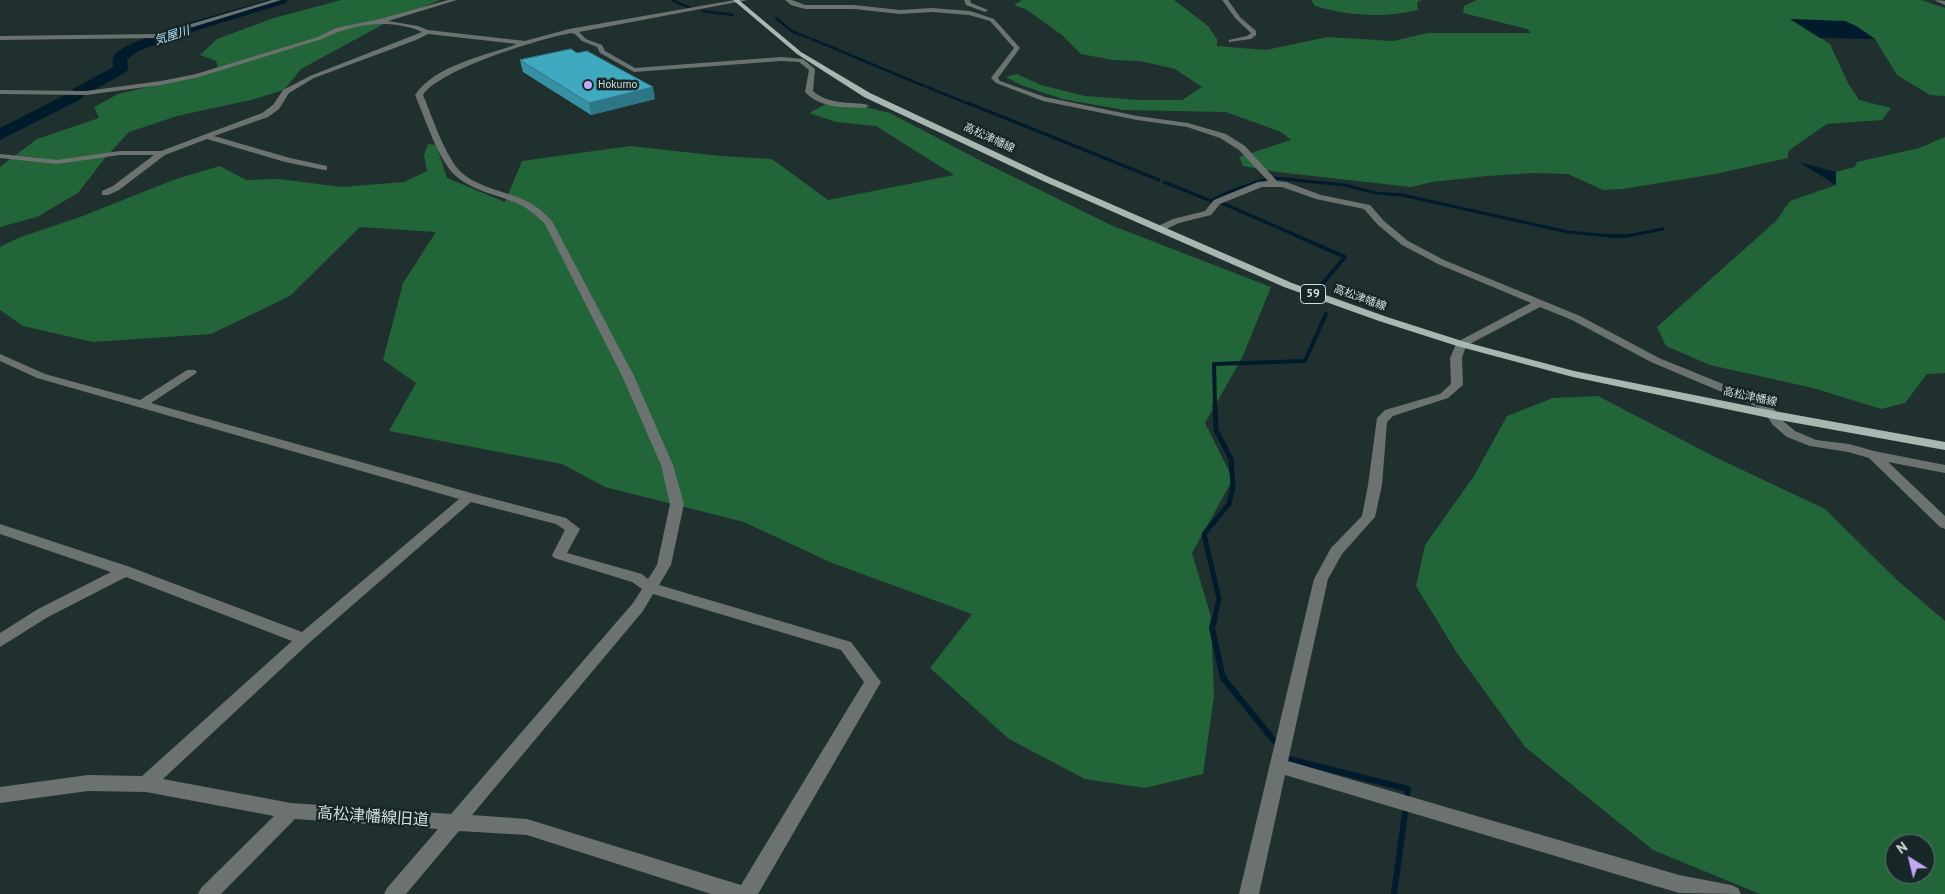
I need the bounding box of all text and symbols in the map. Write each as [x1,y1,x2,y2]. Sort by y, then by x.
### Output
water label: 気屋川 [153,24,191,48]
place label: Hokumo [598,78,637,92]
marker: Hokumo [582,79,594,91]
street label: 高松津幡線 [961,120,1017,156]
street label: 高松津幡線 [1332,282,1388,314]
road number: 59 [1300,284,1326,304]
street label: 高松津幡線 [1722,385,1778,409]
street label: 高松津幡線旧道 [316,804,430,830]
north arrow [1885,834,1935,884]
text: N [1893,838,1911,858]

